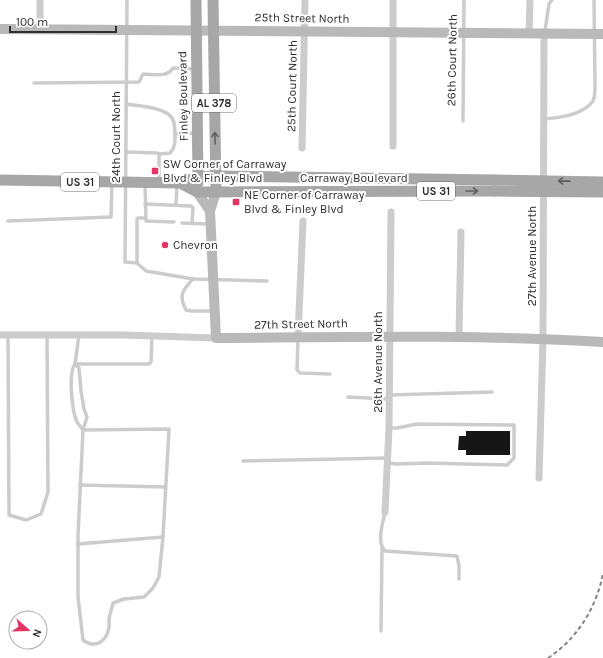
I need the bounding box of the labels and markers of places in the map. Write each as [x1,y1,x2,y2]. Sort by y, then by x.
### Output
place label: SW Corner of Carraway Blvd & Finley Blvd [163,157,287,185]
marker: SW Corner of Carraway Blvd & Finley Blvd [150,166,160,176]
place label: NE Corner of Carraway Blvd & Finley Blvd [244,188,365,216]
marker: NE Corner of Carraway Blvd & Finley Blvd [231,197,241,207]
place label: Chevron [173,238,218,252]
marker: Chevron [160,240,170,250]

